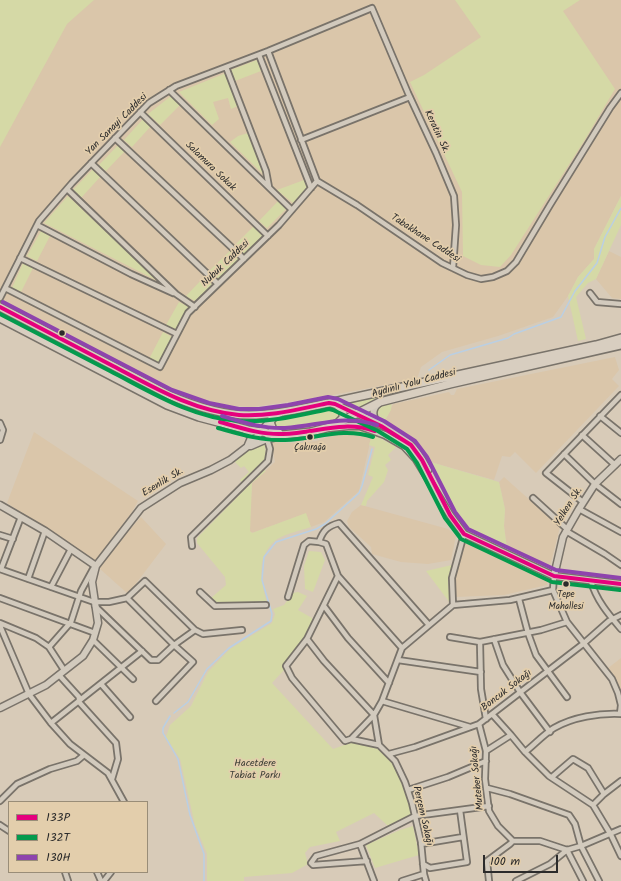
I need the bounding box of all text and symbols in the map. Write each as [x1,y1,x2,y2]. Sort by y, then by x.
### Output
street label: Yan Sanayi Caddesi [84,92,150,158]
street label: Keratin Sk. [421,108,451,156]
street label: Salamura Sokak [182,140,238,194]
street label: Tabakhane Caddesi [388,212,462,266]
street label: Nubuk Caddesi [199,238,253,290]
unlabelled marker [57,328,67,338]
street label: Aydınlı Yolu Caddesi [371,367,457,401]
marker: Çakırağa [305,432,315,442]
place label: Çakırağa [294,443,326,453]
street label: Esenlik Sk. [140,466,186,500]
street label: Yelken Sk. [552,485,586,529]
marker: Tepe Mahallesi [561,579,571,589]
place label: Tepe Mahallesi [549,590,583,611]
street label: Boncuk Sokağı [479,668,535,714]
street label: Muteber Sokağı [469,745,487,811]
park label: Hacetdere Tabiat Parkı [230,758,280,782]
street label: Perçem Sokağı [409,785,435,847]
legend [8,801,148,873]
text: 133P [46,808,70,827]
text: 132T [46,828,70,847]
scale bar [485,847,560,873]
text: 130H [46,848,71,867]
text: 100 m [490,852,520,871]

